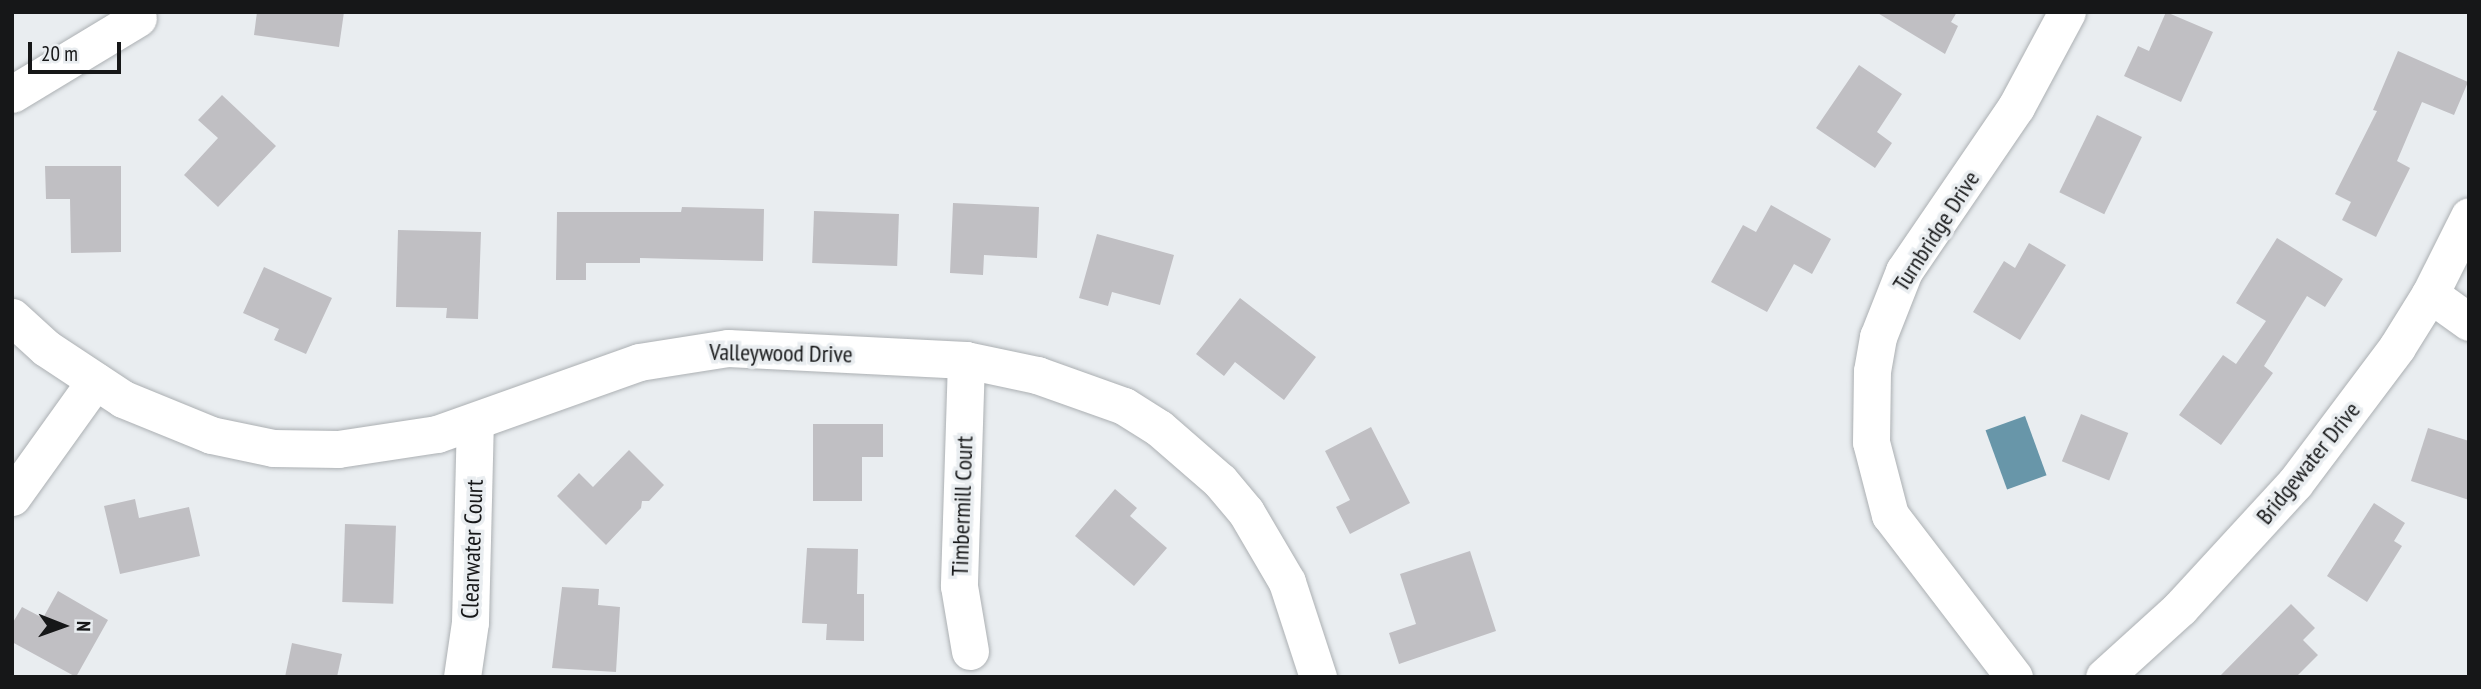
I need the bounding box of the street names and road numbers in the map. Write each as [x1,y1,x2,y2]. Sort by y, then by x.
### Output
street label: Turnbridge Drive [1886,165,1986,297]
street label: Valleywood Drive [709,337,853,369]
street label: Bridgewater Drive [2250,396,2366,530]
street label: Timbermill Court [945,435,979,577]
street label: Clearwater Court [455,479,489,619]

